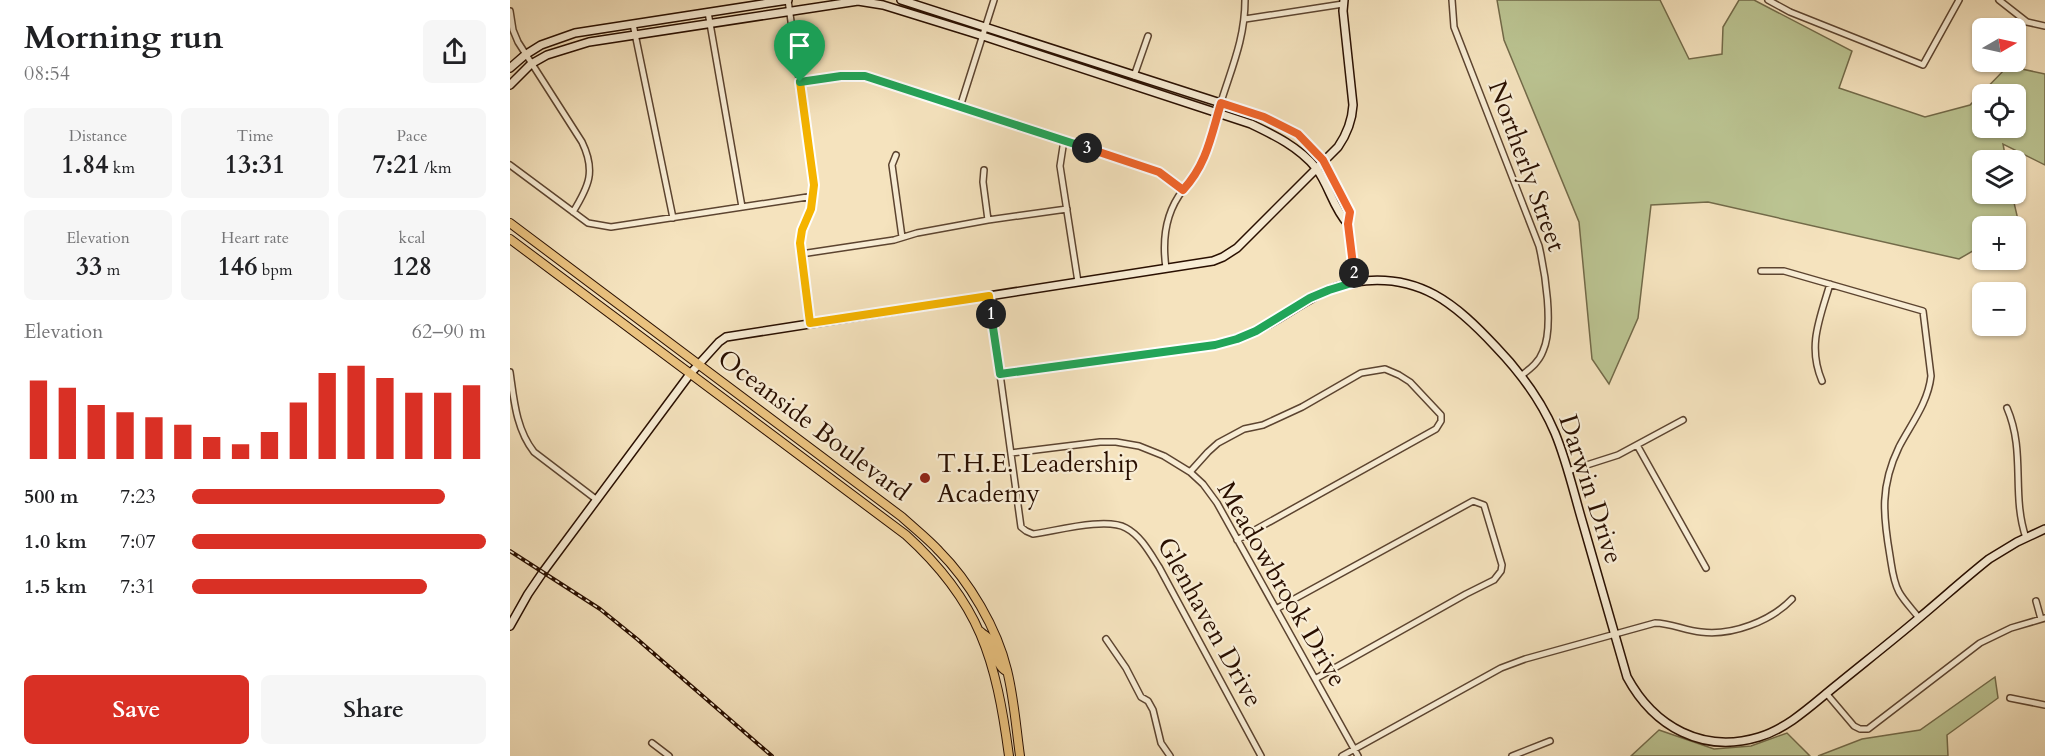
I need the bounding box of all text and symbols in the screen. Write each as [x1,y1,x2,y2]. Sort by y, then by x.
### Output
text: Morning run [24,15,224,60]
north arrow [1972,18,2026,72]
map controls [1972,18,2026,336]
button: share [423,20,486,83]
pin [774,20,825,82]
icon: arrive [783,29,816,62]
text: 08:54 [24,60,70,87]
street label: Northerly Street [1480,76,1574,256]
button: locate [1972,84,2026,138]
text: Distance [69,125,127,147]
text: Time [236,125,274,147]
text: Pace [397,125,427,147]
pin: 3 [1072,133,1102,163]
text: 3 [1083,137,1091,159]
text: 1.84 [61,147,109,182]
text: 13:31 [225,147,285,182]
text: 7:21 [372,147,420,182]
button: layers [1972,150,2026,204]
text: km [109,157,135,179]
text: /km [420,157,452,179]
button: + [1972,216,2026,270]
text: Elevation [66,227,130,249]
text: Heart rate [221,227,289,249]
text: kcal [399,227,425,249]
text: 33 [76,249,102,284]
text: 146 [218,249,258,284]
text: 128 [392,249,432,284]
pin: 2 [1339,258,1369,288]
text: m [102,259,120,281]
text: bpm [258,259,292,281]
text: 2 [1350,262,1358,284]
button: − [1972,282,2026,336]
pin: 1 [976,299,1006,329]
text: 1 [987,303,995,325]
text: Elevation [24,318,103,345]
text: 62–90 m [412,318,486,345]
street label: Oceanside Boulevard [710,341,918,509]
street label: Darwin Drive [1550,410,1632,568]
place label: T.H.E. Leadership Academy [937,446,1139,511]
marker: T.H.E. Leadership Academy [918,471,932,485]
street label: Meadowbrook Drive [1209,475,1355,693]
text: 500 m [24,483,79,510]
text: 7:23 [120,483,156,510]
text: 1.0 km [24,528,87,555]
text: 7:07 [120,528,156,555]
street label: Glenhaven Drive [1149,531,1271,713]
text: 1.5 km [24,573,87,600]
text: 7:31 [120,573,156,600]
button: Save [24,675,249,744]
button: Share [261,675,486,744]

